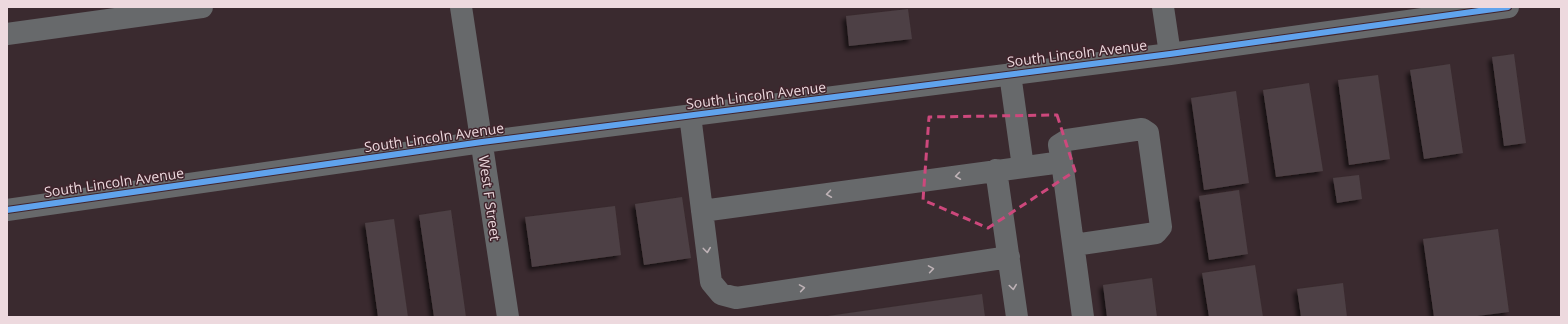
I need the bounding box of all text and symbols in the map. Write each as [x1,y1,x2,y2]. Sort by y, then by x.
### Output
street label: South Lincoln Avenue [1006,35,1148,71]
street label: South Lincoln Avenue [685,77,827,113]
street label: South Lincoln Avenue [363,118,505,156]
street label: West F Street [475,154,505,242]
street label: South Lincoln Avenue [43,163,185,201]
one-way arrow [955,171,961,180]
one-way arrow [826,189,832,198]
one-way arrow [702,247,711,253]
one-way arrow [927,265,934,274]
one-way arrow [1008,284,1017,290]
one-way arrow [799,285,805,293]

